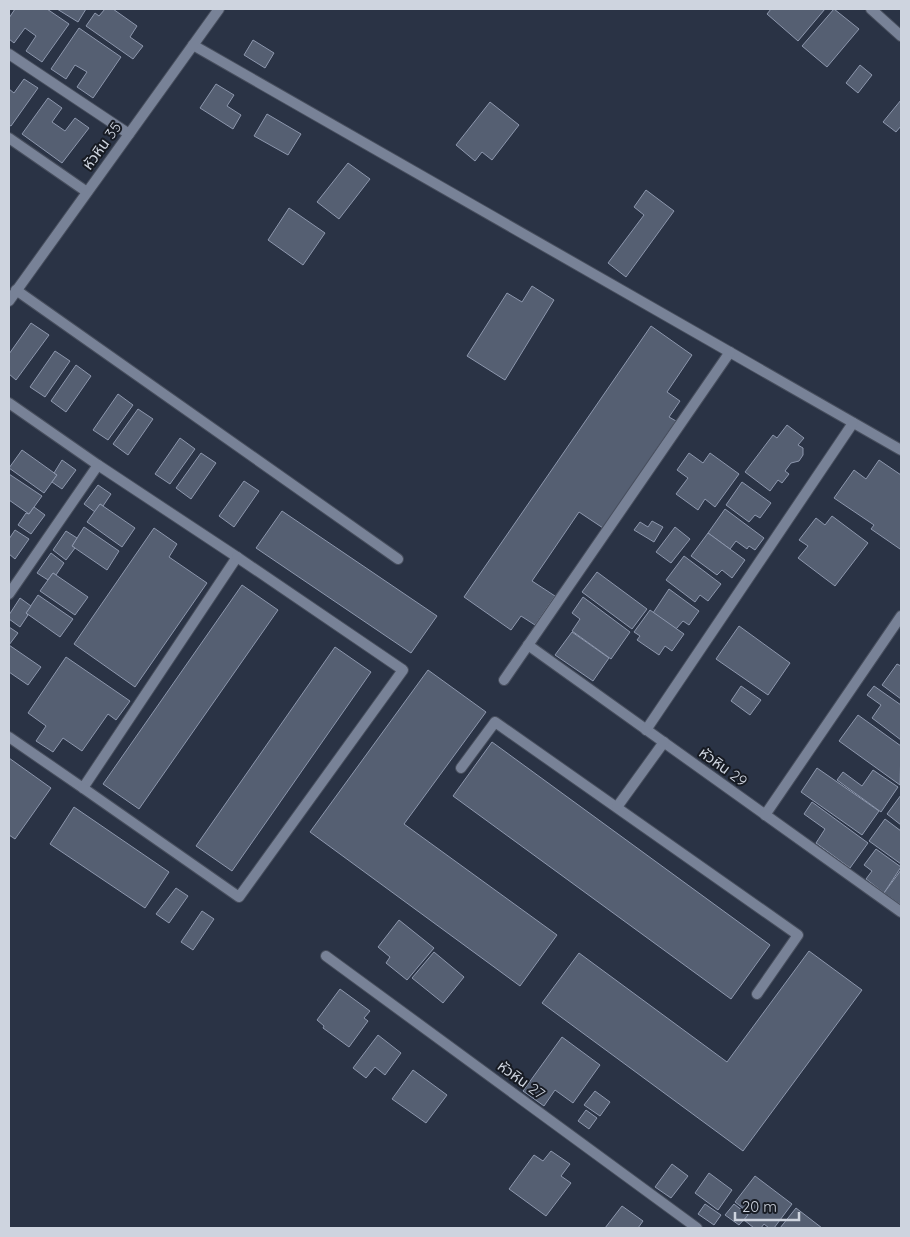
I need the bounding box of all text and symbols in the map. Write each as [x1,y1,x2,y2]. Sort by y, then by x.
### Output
street label: หัวหิน 35 [78,118,125,173]
street label: หัวหิน 29 [695,743,751,790]
street label: หัวหิน 27 [494,1056,549,1103]
scale bar [735,1190,799,1222]
text: 20 m [742,1197,777,1216]

